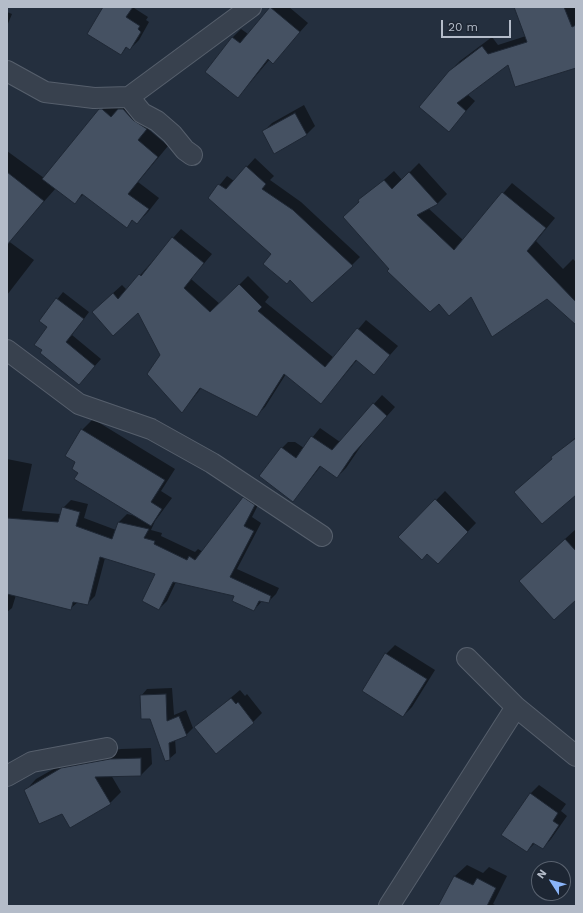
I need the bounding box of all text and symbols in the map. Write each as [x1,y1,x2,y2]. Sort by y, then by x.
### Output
scale bar [443,12,513,38]
text: 20 m [448,20,478,34]
north arrow [531,861,571,901]
text: N [534,867,549,881]

